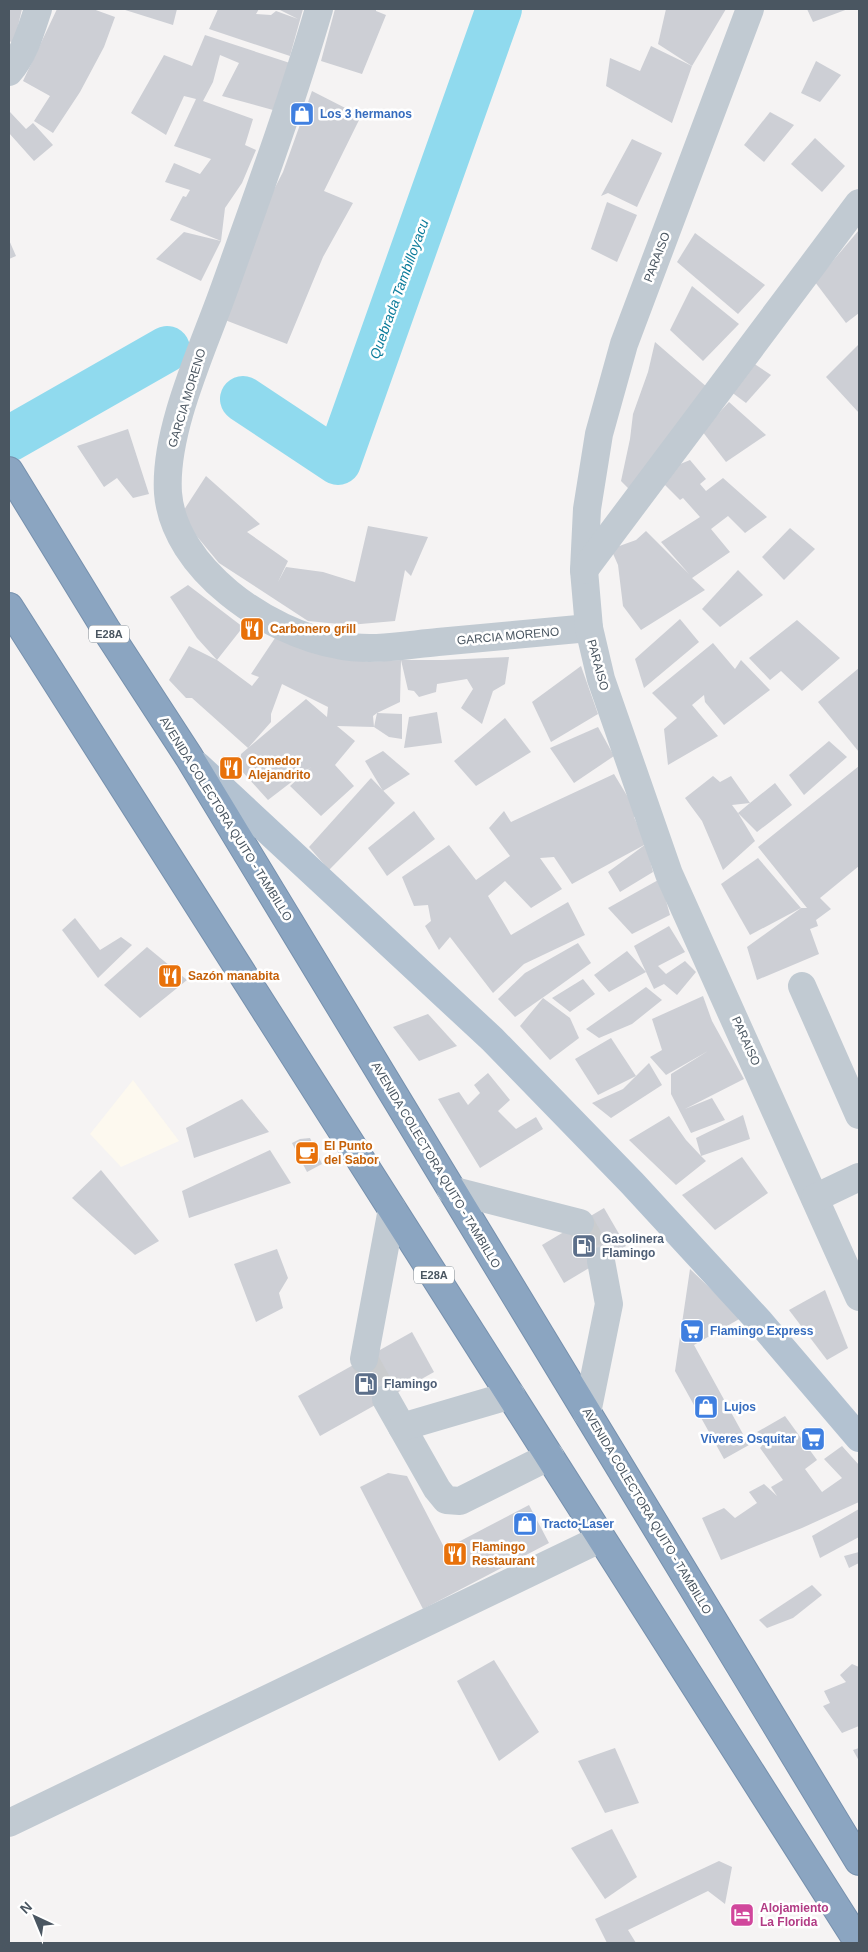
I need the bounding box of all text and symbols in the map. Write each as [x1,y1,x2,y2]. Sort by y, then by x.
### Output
shop icon: Los 3 hermanos [289,101,315,127]
place label: Los 3 hermanos [320,107,412,121]
water label: Quebrada Tambilloyacu [366,217,432,361]
street label: PARAISO [641,230,673,284]
street label: GARCIA MORENO [165,347,209,449]
restaurant icon: Carbonero grill [239,616,265,642]
place label: Carbonero grill [270,622,356,636]
street label: GARCIA MORENO [456,625,560,647]
road number: E28A [89,626,129,642]
street label: PARAISO [584,638,612,692]
street label: AVENIDA COLECTORA QUITO - TAMBILLO [157,714,295,924]
place label: Comedor Alejandrito [248,754,311,782]
restaurant icon: Comedor Alejandrito [218,755,244,781]
restaurant icon: Sazón manabita [157,963,183,989]
place label: Sazón manabita [188,969,280,983]
street label: PARAISO [729,1014,763,1068]
street label: AVENIDA COLECTORA QUITO - TAMBILLO [369,1059,503,1271]
place label: El Punto del Sabor [324,1139,379,1167]
cafe icon: El Punto del Sabor [294,1140,320,1166]
place label: Gasolinera Flamingo [602,1232,664,1260]
fuel station icon: Gasolinera Flamingo [571,1233,597,1259]
road number: E28A [414,1266,454,1284]
supermarket icon: Flamingo Express [679,1318,705,1344]
place label: Flamingo Express [710,1324,814,1338]
fuel station icon: Flamingo [353,1371,379,1397]
place label: Flamingo [384,1377,437,1391]
shop icon: Lujos [693,1394,719,1420]
place label: Lujos [724,1400,756,1414]
street label: AVENIDA COLECTORA QUITO - TAMBILLO [580,1405,714,1617]
supermarket icon: Víveres Osquitar [800,1426,826,1452]
place label: Víveres Osquitar [701,1432,796,1446]
shop icon: Tracto-Laser [512,1511,538,1537]
place label: Tracto-Laser [542,1517,614,1531]
place label: Flamingo Restaurant [472,1540,535,1568]
restaurant icon: Flamingo Restaurant [442,1541,468,1567]
north arrow [10,1892,60,1942]
text: N [17,1898,35,1917]
place label: Alojamiento La Florida [760,1901,829,1929]
hotel icon: Alojamiento La Florida [729,1902,755,1928]

